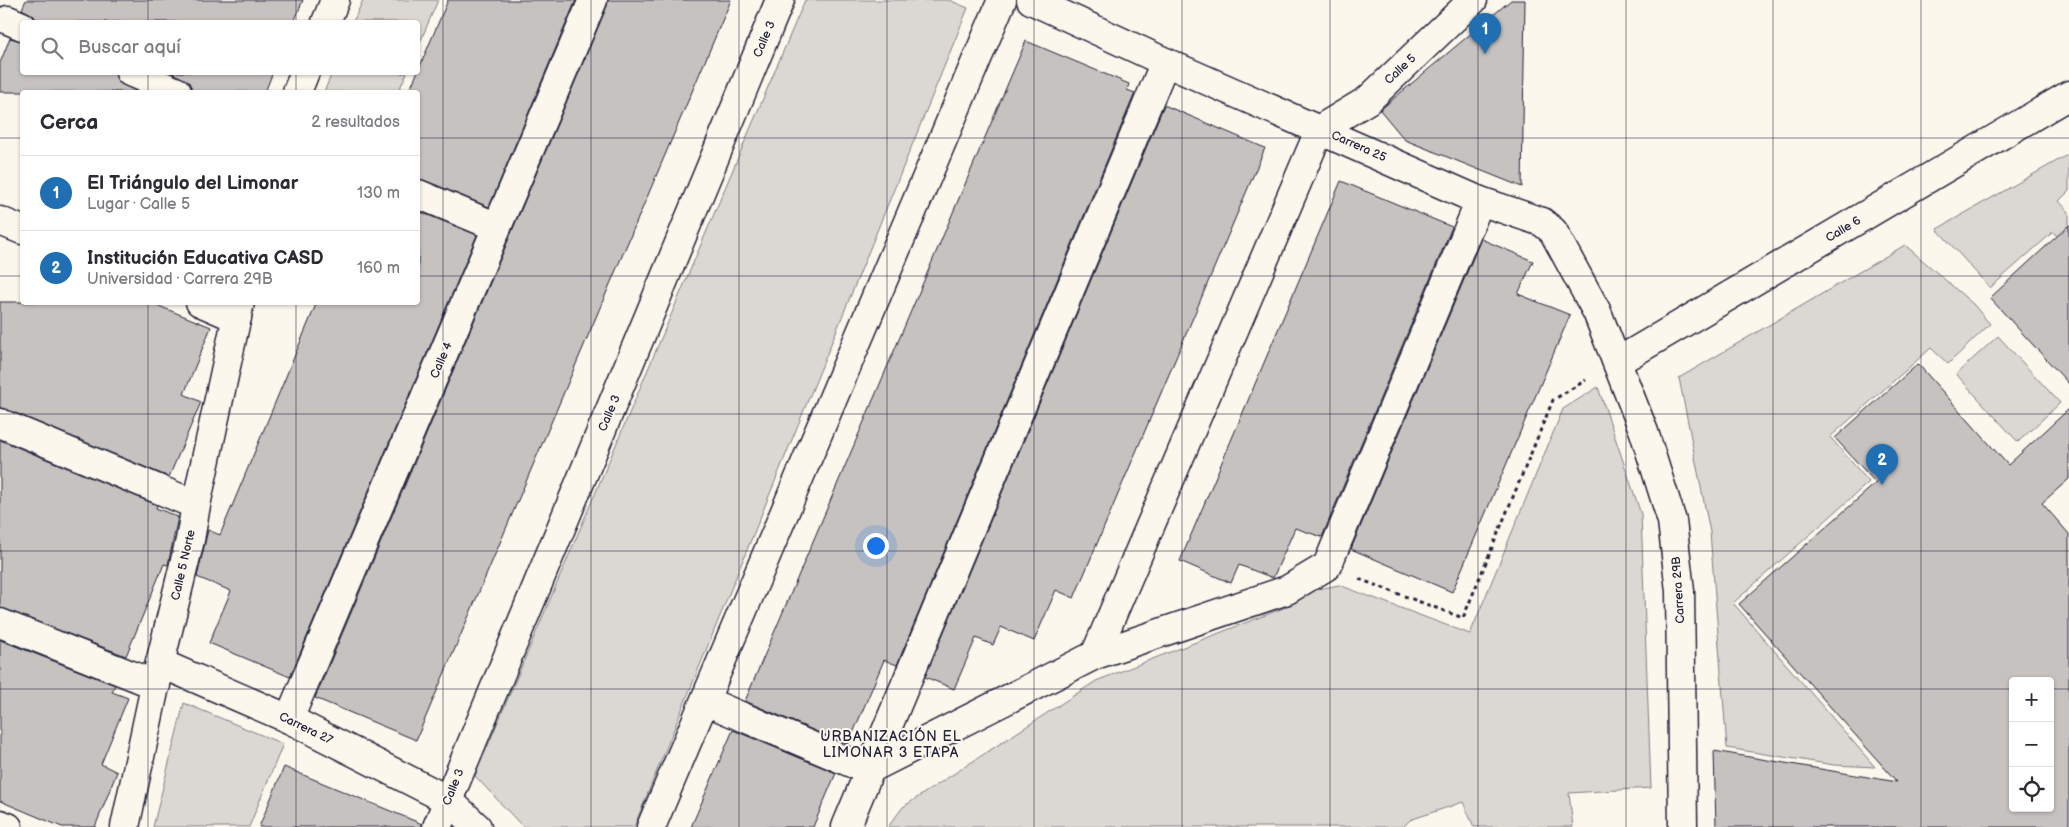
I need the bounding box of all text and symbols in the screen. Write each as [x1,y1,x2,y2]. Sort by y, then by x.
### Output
pin: 1 [1469,13,1501,54]
street label: Calle 3 [750,19,779,60]
search box [20,20,420,75]
icon: search [38,34,66,62]
text: Buscar aquí [78,36,181,59]
street label: Calle 5 [1381,51,1419,88]
text: Cerca [40,110,98,135]
text: 2 resultados [311,113,400,132]
street label: Carrera 25 [1329,128,1389,165]
text: El Triángulo del Limonar [87,172,298,195]
text: 1 [53,184,59,203]
text: 130 m [357,184,400,203]
text: Lugar · Calle 5 [87,195,190,214]
street label: Calle 6 [1823,213,1864,246]
text: Institución Educativa CASD [87,247,324,270]
text: 2 [51,259,61,278]
text: 160 m [357,259,400,278]
text: Universidad · Carrera 29B [87,270,273,289]
street label: Calle 4 [427,339,456,381]
street label: Calle 3 [595,393,624,434]
pin: 2 [1866,444,1898,485]
street label: Calle 5 Norte [168,528,199,602]
your location [863,533,889,559]
street label: Carrera 29B [1669,556,1688,624]
map controls [2009,677,2054,812]
button: + [2009,677,2054,722]
street label: Carrera 27 [276,709,335,748]
button: − [2009,722,2054,767]
district label: URBANIZACIÓN EL LIMONAR 3 ETAPA [820,727,962,761]
street label: Calle 3 [439,767,468,808]
button: locate [2009,767,2054,812]

